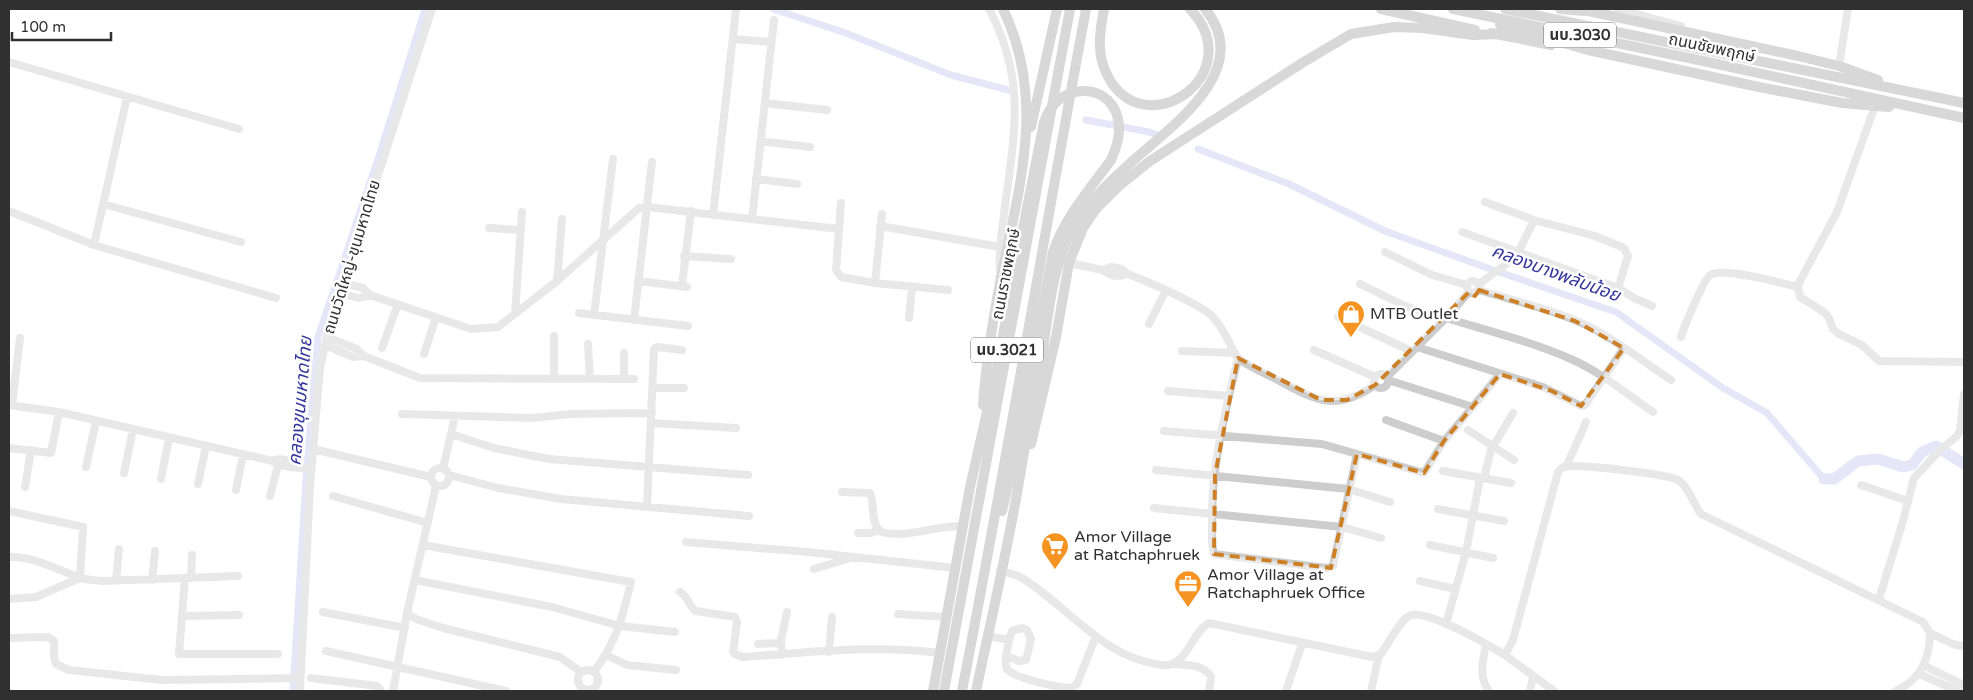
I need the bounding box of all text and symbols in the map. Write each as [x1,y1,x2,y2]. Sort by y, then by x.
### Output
scale bar [12,10,111,42]
text: 100 m [20,18,66,36]
road number: นบ.3030 [1544,22,1616,48]
street label: ถนนชัยพฤกษ์ [1667,29,1757,67]
street label: ถนนวัดใหญ่-ขุนมหาดไทย [319,177,385,337]
street label: ถนนราชพฤกษ์ [987,226,1025,322]
water label: คลองบางพลับน้อย [1489,240,1624,307]
shop icon: MTB Outlet [1336,299,1366,338]
place label: MTB Outlet [1370,304,1458,324]
water label: คลองขุนมหาดไทย [283,334,317,466]
road number: นบ.3021 [971,338,1043,362]
place label: Amor Village at Ratchaphruek [1074,527,1200,565]
supermarket icon: Amor Village at Ratchaphruek [1040,531,1070,570]
place label: Amor Village at Ratchaphruek Office [1207,565,1365,603]
office icon: Amor Village at Ratchaphruek Office [1173,569,1203,608]

